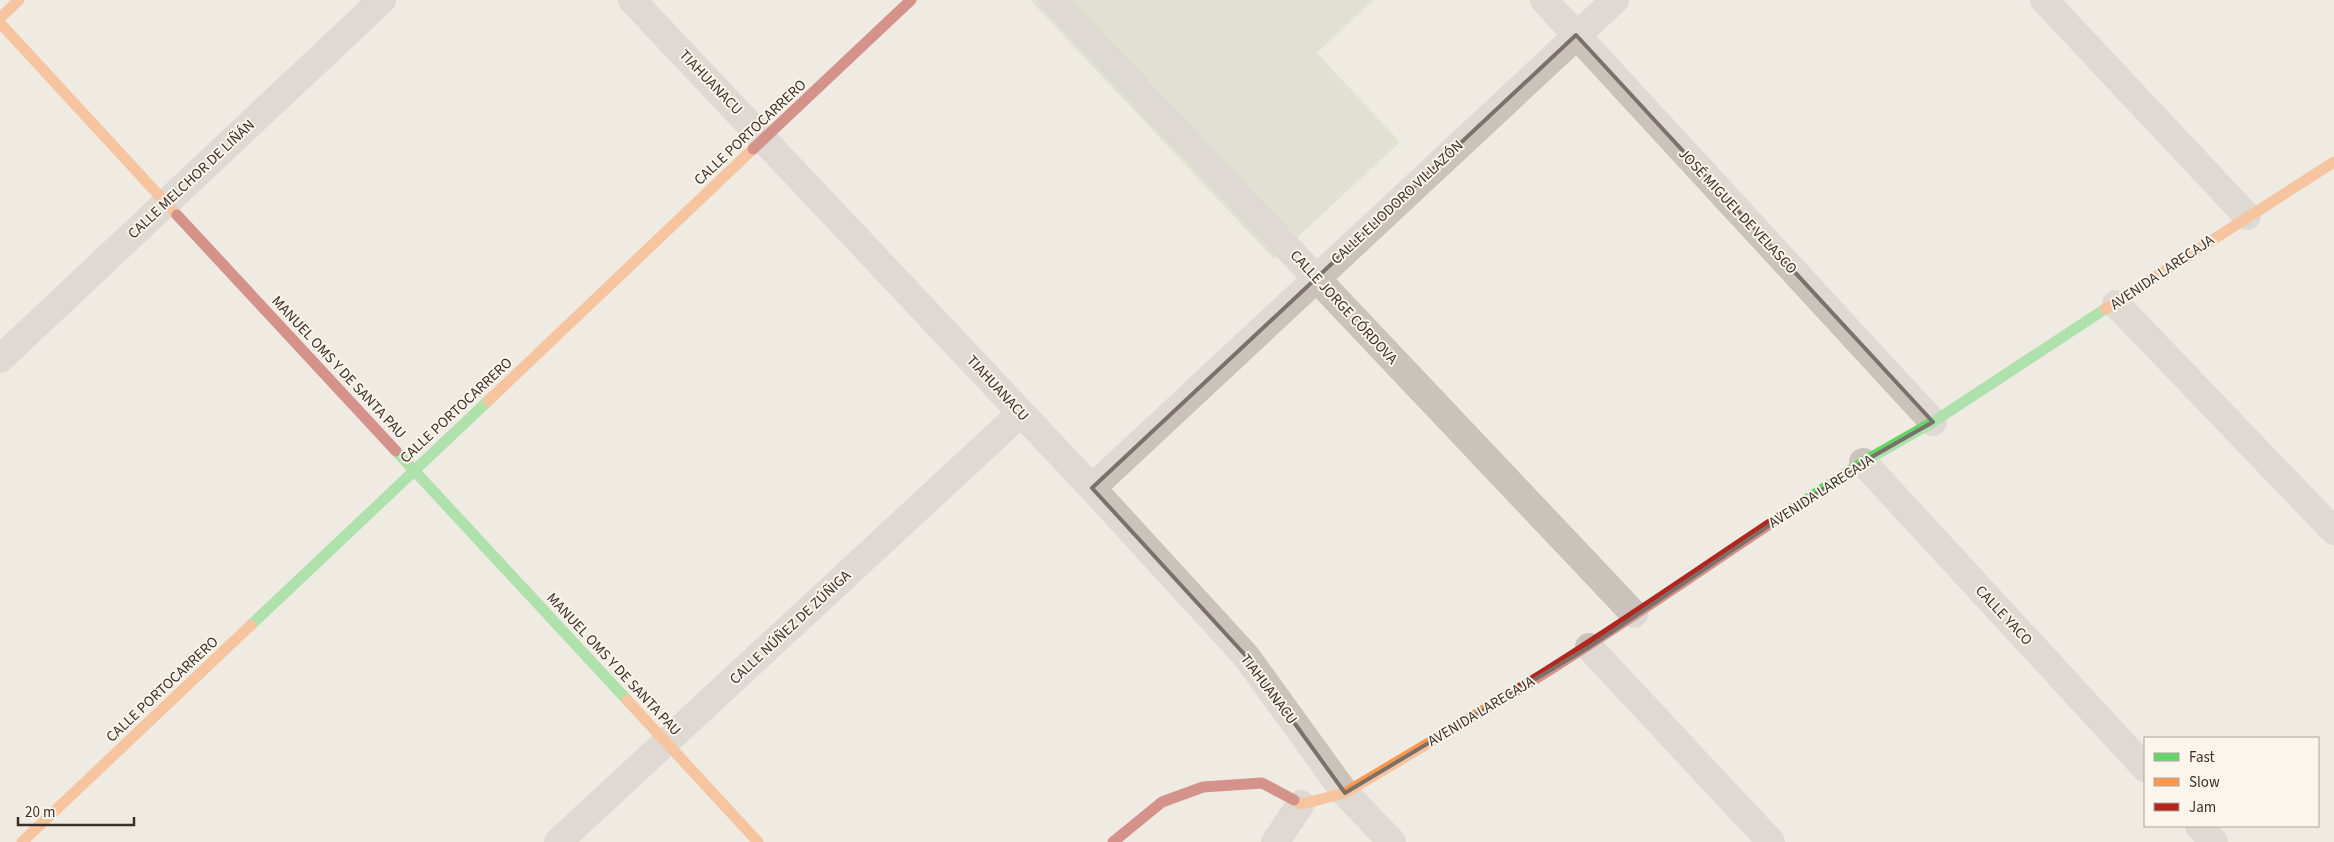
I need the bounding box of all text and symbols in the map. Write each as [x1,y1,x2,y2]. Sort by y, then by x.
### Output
street label: TIAHUANACU [674,45,747,120]
street label: CALLE PORTOCARRERO [689,75,811,190]
street label: CALLE MELCHOR DE LIÑÁN [123,115,259,244]
street label: CALLE ELIODORO VILLAZÓN [1327,135,1468,269]
street label: JOSÉ MIGUEL DE VELASCO [1674,144,1802,279]
street label: AVENIDA LARECAJA [2106,229,2219,315]
street label: CALLE JORGE CÓRDOVA [1285,246,1403,370]
street label: MANUEL OMS Y DE SANTA PAU [267,291,411,443]
street label: TIAHUANACU [962,351,1034,426]
street label: CALLE PORTOCARRERO [395,353,517,468]
street label: AVENIDA LARECAJA [1765,449,1879,533]
street label: CALLE NÚÑEZ DE ZÚÑIGA [725,565,856,689]
street label: CALLE YACO [1970,581,2037,650]
street label: MANUEL OMS Y DE SANTA PAU [542,588,686,740]
street label: CALLE PORTOCARRERO [101,632,223,747]
street label: TIAHUANACU [1235,650,1302,729]
street label: AVENIDA LARECAJA [1424,671,1539,752]
legend [2144,737,2319,827]
text: Fast [2189,747,2215,768]
text: Slow [2189,772,2220,793]
scale bar [18,794,134,826]
text: Jam [2189,797,2216,818]
text: 20 m [25,802,55,823]

